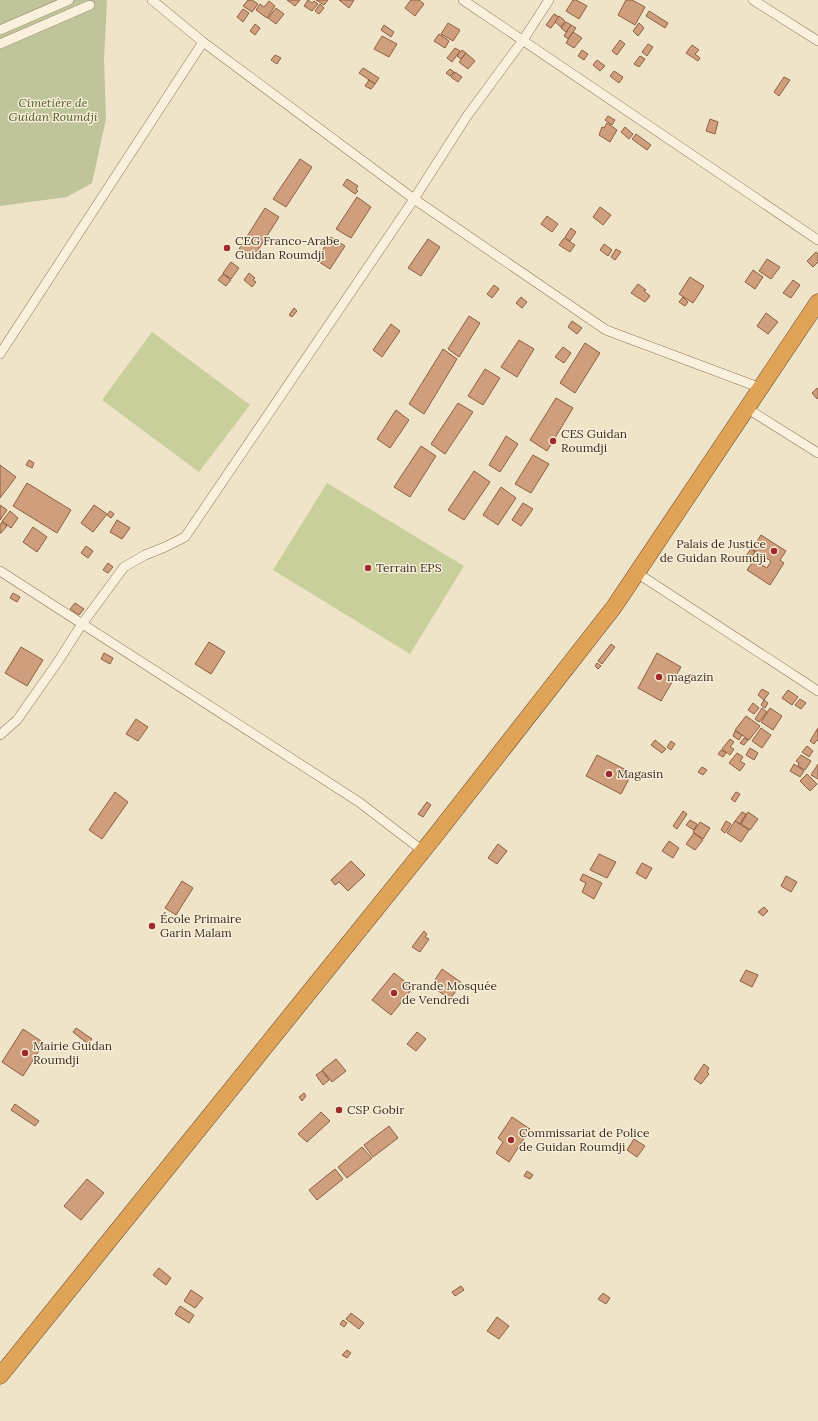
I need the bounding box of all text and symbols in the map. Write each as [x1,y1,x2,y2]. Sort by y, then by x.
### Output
park label: Cimetière de Guidan Roumdji [8,95,98,124]
place label: CEG Franco-Arabe Guidan Roumdji [235,233,340,262]
marker: CEG Franco-Arabe Guidan Roumdji [222,243,232,253]
place label: CES Guidan Roumdji [561,426,627,455]
marker: CES Guidan Roumdji [548,436,558,446]
place label: Palais de Justice de Guidan Roumdji [660,536,766,565]
marker: Palais de Justice de Guidan Roumdji [769,546,779,556]
place label: Terrain EPS [376,560,442,575]
marker: Terrain EPS [363,563,373,573]
place label: magazin [667,669,714,684]
marker: magazin [654,672,664,682]
place label: Magasin [617,766,663,781]
marker: Magasin [604,769,614,779]
place label: École Primaire Garin Malam [160,911,242,940]
marker: École Primaire Garin Malam [147,921,157,931]
place label: Grande Mosquée de Vendredi [402,978,498,1007]
marker: Grande Mosquée de Vendredi [389,988,399,998]
place label: Mairie Guidan Roumdji [33,1038,112,1067]
marker: Mairie Guidan Roumdji [20,1048,30,1058]
place label: CSP Gobir [347,1102,405,1117]
marker: CSP Gobir [334,1105,344,1115]
place label: Commissariat de Police de Guidan Roumdji [519,1125,650,1154]
marker: Commissariat de Police de Guidan Roumdji [506,1135,516,1145]

